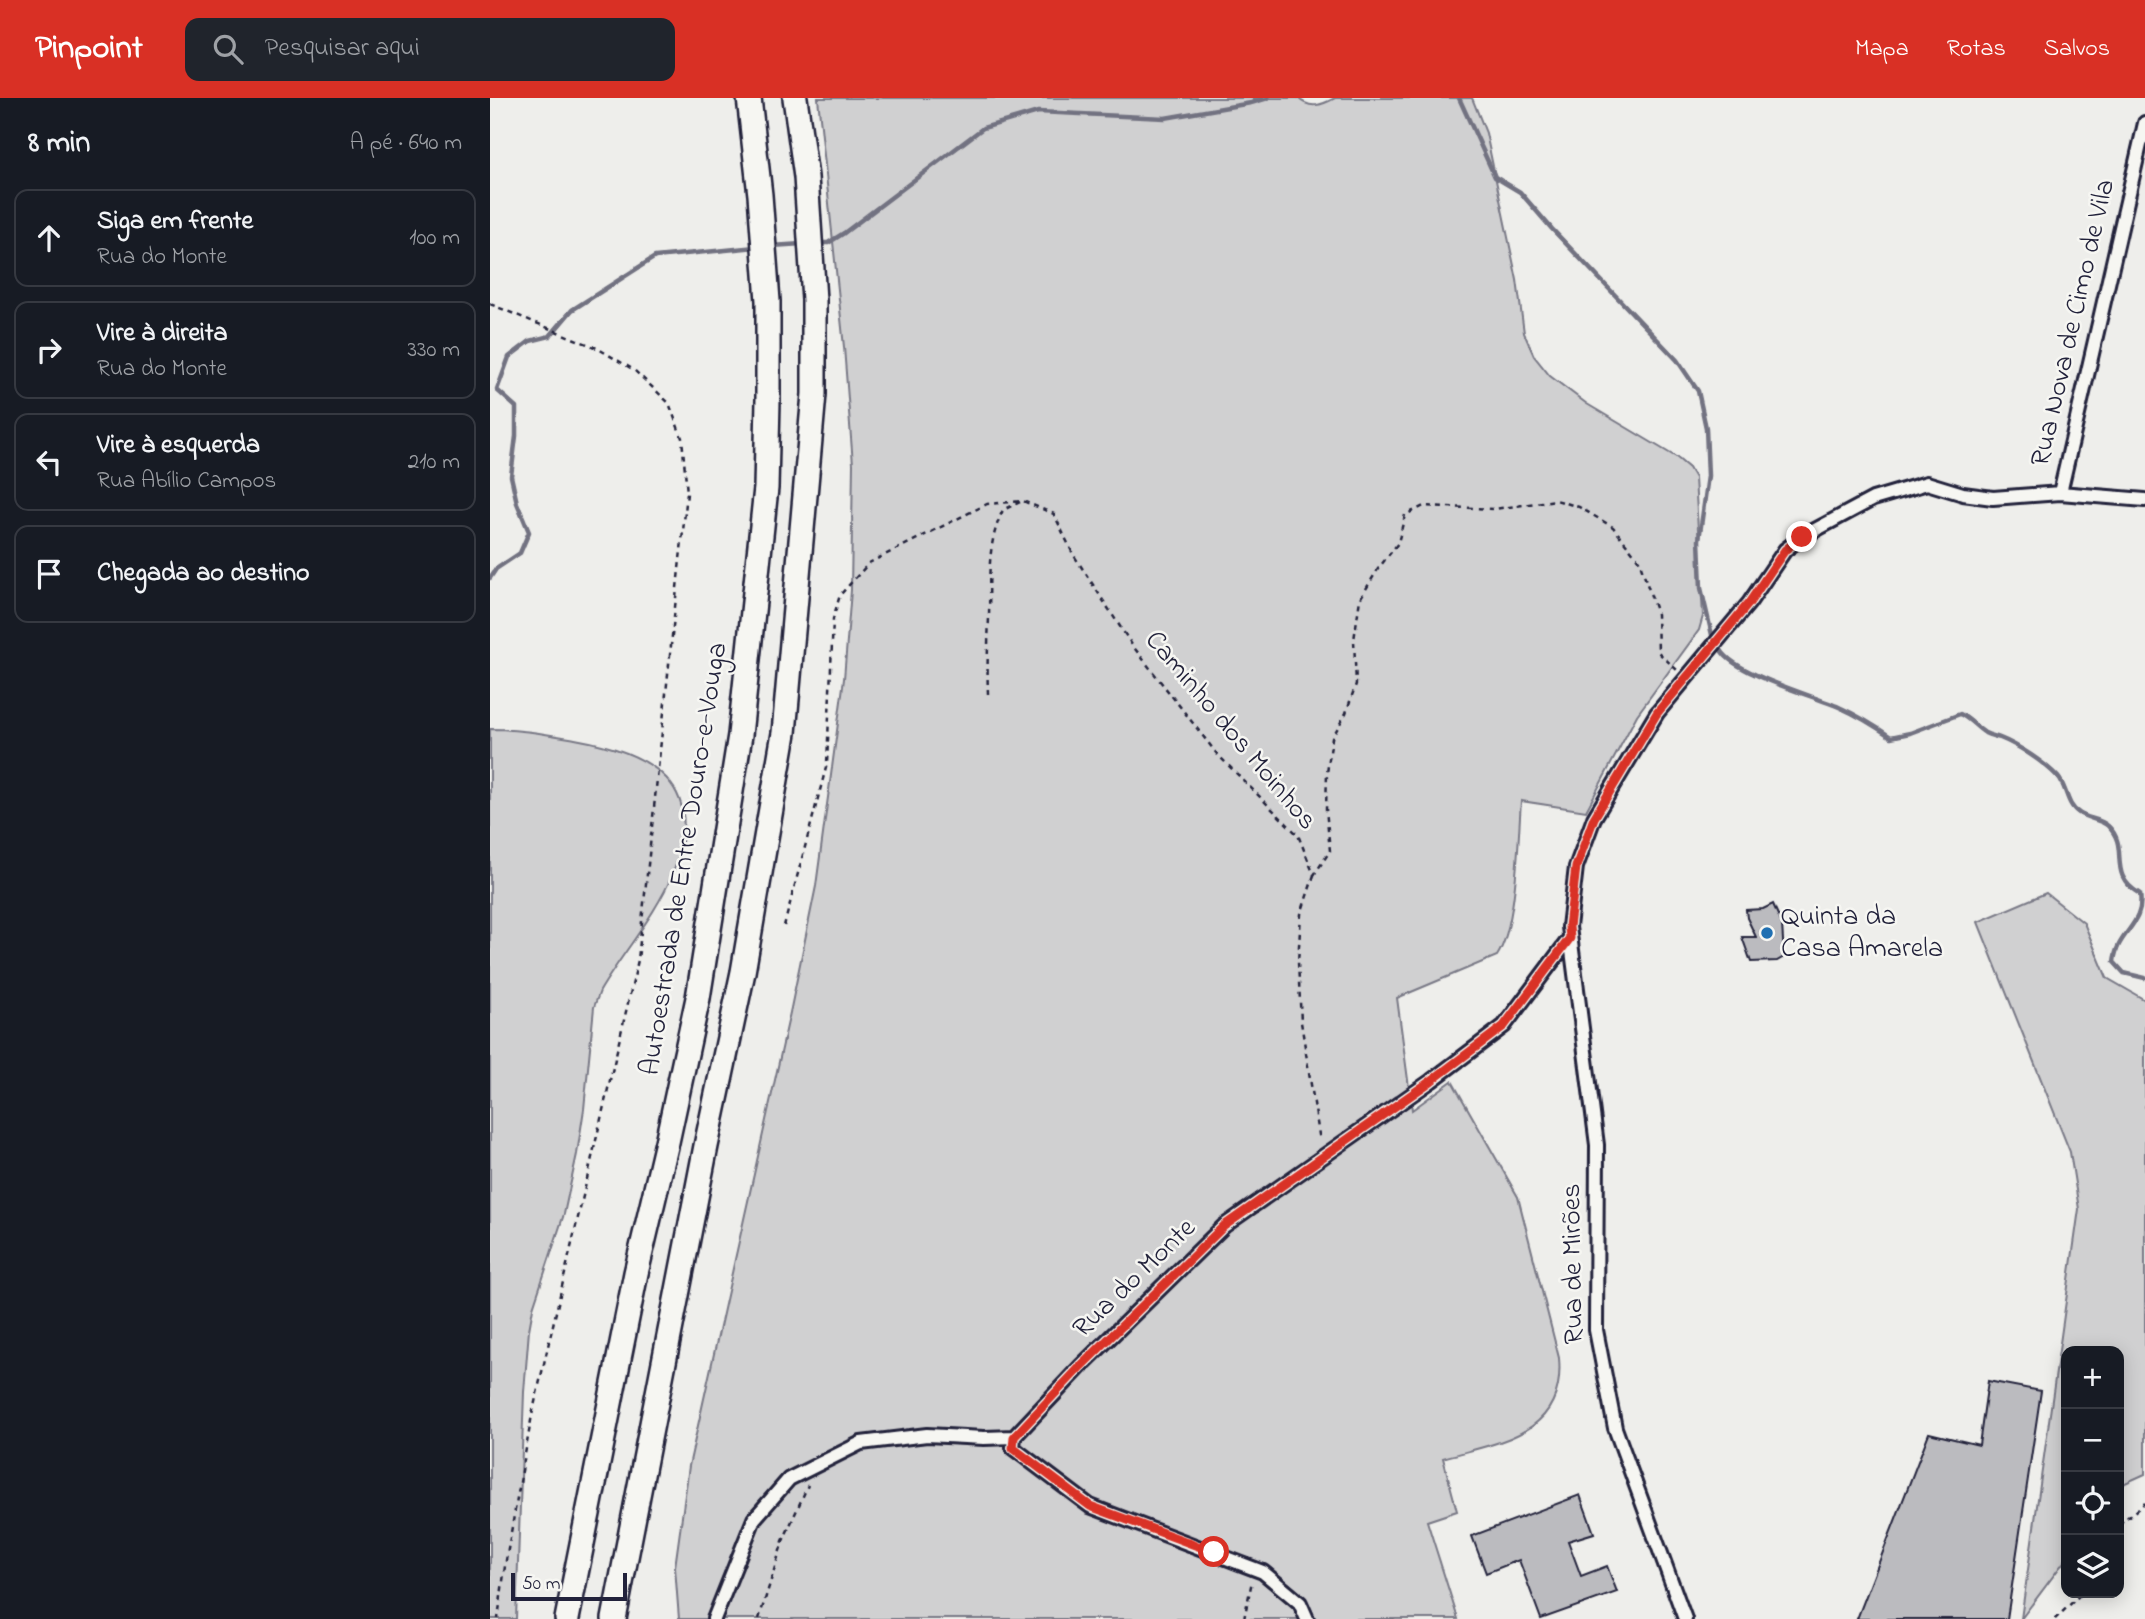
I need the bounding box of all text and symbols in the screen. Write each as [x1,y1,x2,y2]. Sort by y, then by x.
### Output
search box [185,18,675,81]
text: Pinpoint [35,25,143,73]
icon: search [209,30,247,68]
text: Pesquisar aqui [265,30,420,68]
text: Mapa [1855,32,1909,67]
text: Rotas [1947,32,2006,67]
text: Salvos [2044,32,2110,67]
text: 8 min [28,122,90,166]
text: A pé · 640 m [350,127,462,160]
street label: Rua Nova de Cimo de Vila [2021,175,2127,471]
text: Siga em frente [97,203,253,241]
icon: ahead [30,219,68,257]
text: 100 m [409,222,460,255]
text: Rua do Monte [97,241,227,274]
text: Vire à direita [97,315,228,353]
icon: right [30,331,68,369]
text: 330 m [407,334,460,367]
text: Rua do Monte [97,353,227,386]
text: Vire à esquerda [97,427,260,465]
icon: left [30,443,68,481]
text: 210 m [408,446,460,479]
text: Rua Abílio Campos [97,465,276,498]
route end [1786,521,1817,552]
icon: arrive [30,555,68,593]
text: Chegada ao destino [97,555,309,593]
street label: Caminho dos Moinhos [1134,622,1326,840]
street label: Autoestrada de Entre Douro-e-Vouga [631,640,739,1078]
place label: Quinta da Casa Amarela [1781,897,1943,970]
marker: Quinta da Casa Amarela [1759,925,1775,941]
street label: Rua de Mirões [1552,1183,1596,1345]
street label: Rua do Monte [1064,1209,1206,1349]
map controls [2061,1346,2124,1598]
button: + [2061,1346,2124,1409]
button: − [2061,1409,2124,1472]
button: locate [2061,1472,2124,1535]
button: layers [2061,1535,2124,1598]
route start [1198,1536,1229,1567]
scale bar [511,1570,626,1602]
text: 50 m [522,1571,561,1598]

